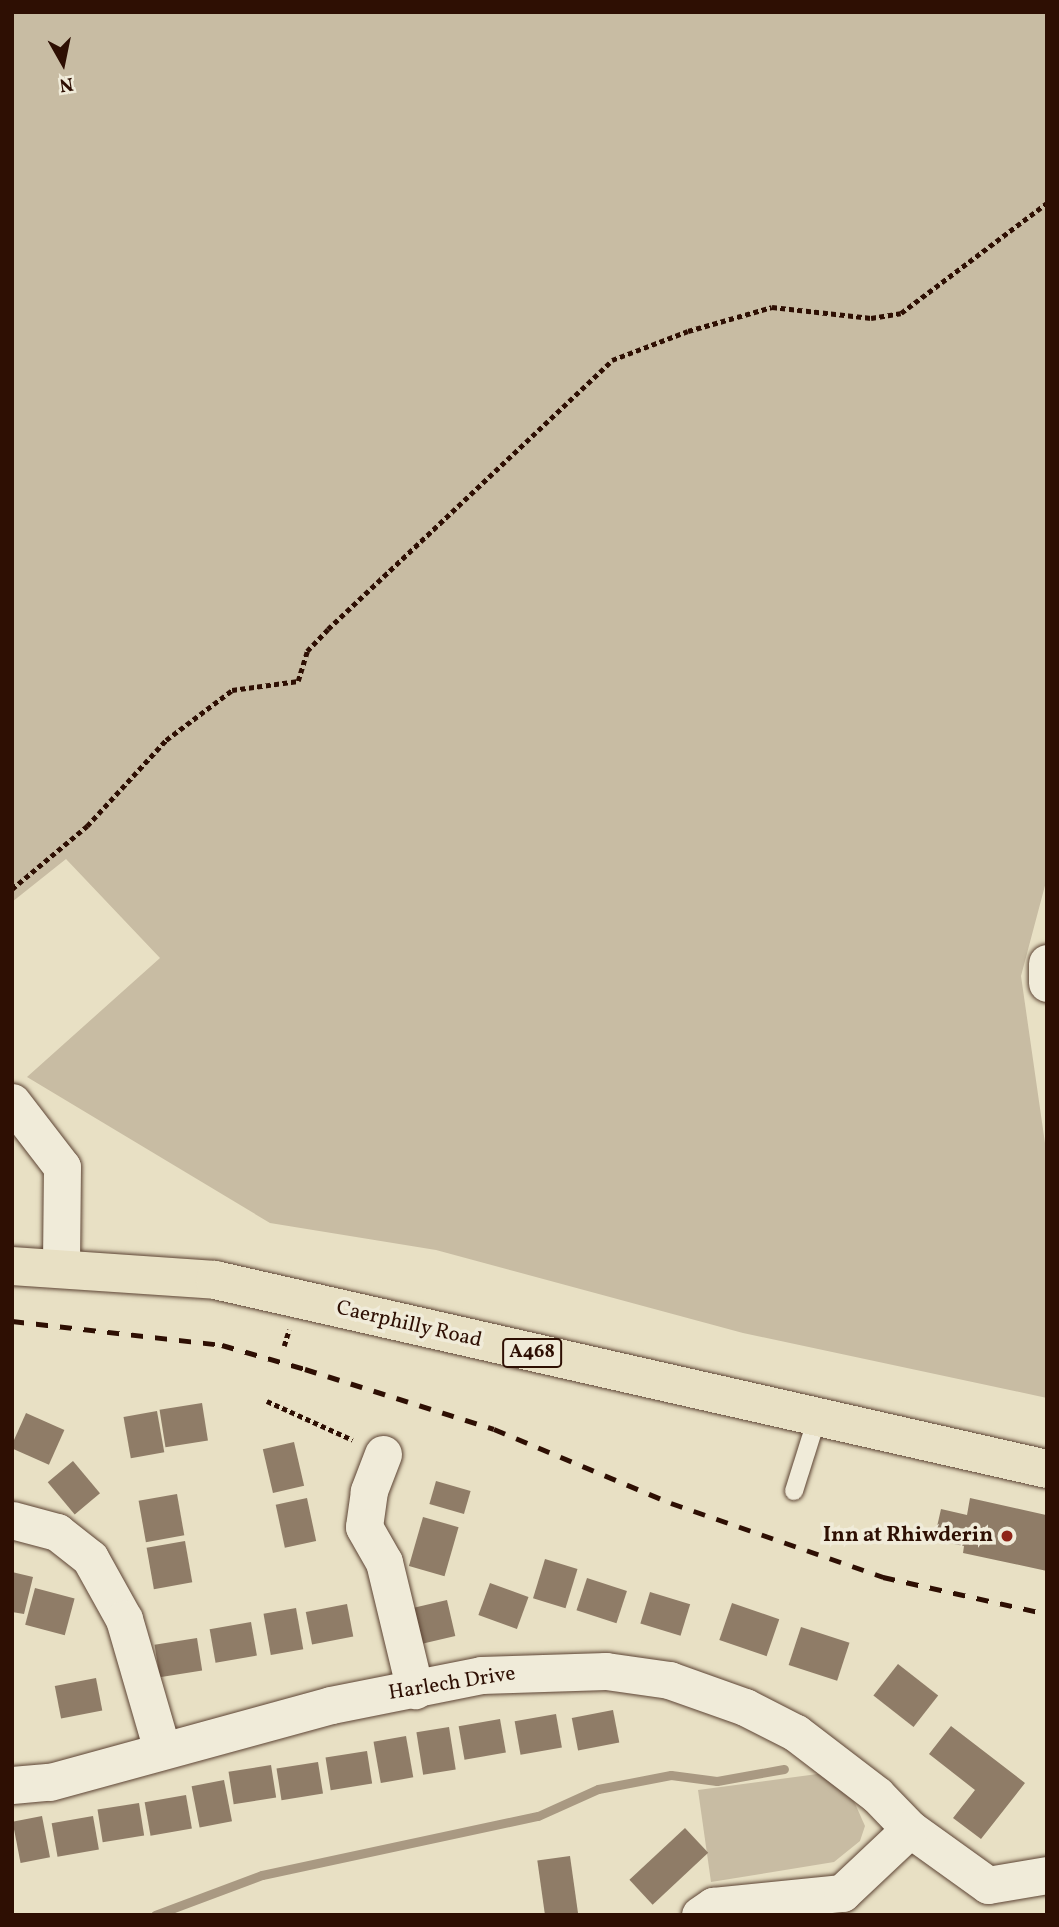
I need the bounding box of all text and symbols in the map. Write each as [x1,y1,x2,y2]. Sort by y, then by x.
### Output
north arrow [28,28,98,98]
text: N [57,70,75,98]
street label: Caerphilly Road [334,1296,484,1354]
road number: A468 [500,1338,564,1368]
place label: Inn at Rhiwderin [823,1523,993,1549]
marker: Inn at Rhiwderin [999,1528,1015,1544]
street label: Harlech Drive [387,1662,517,1706]

